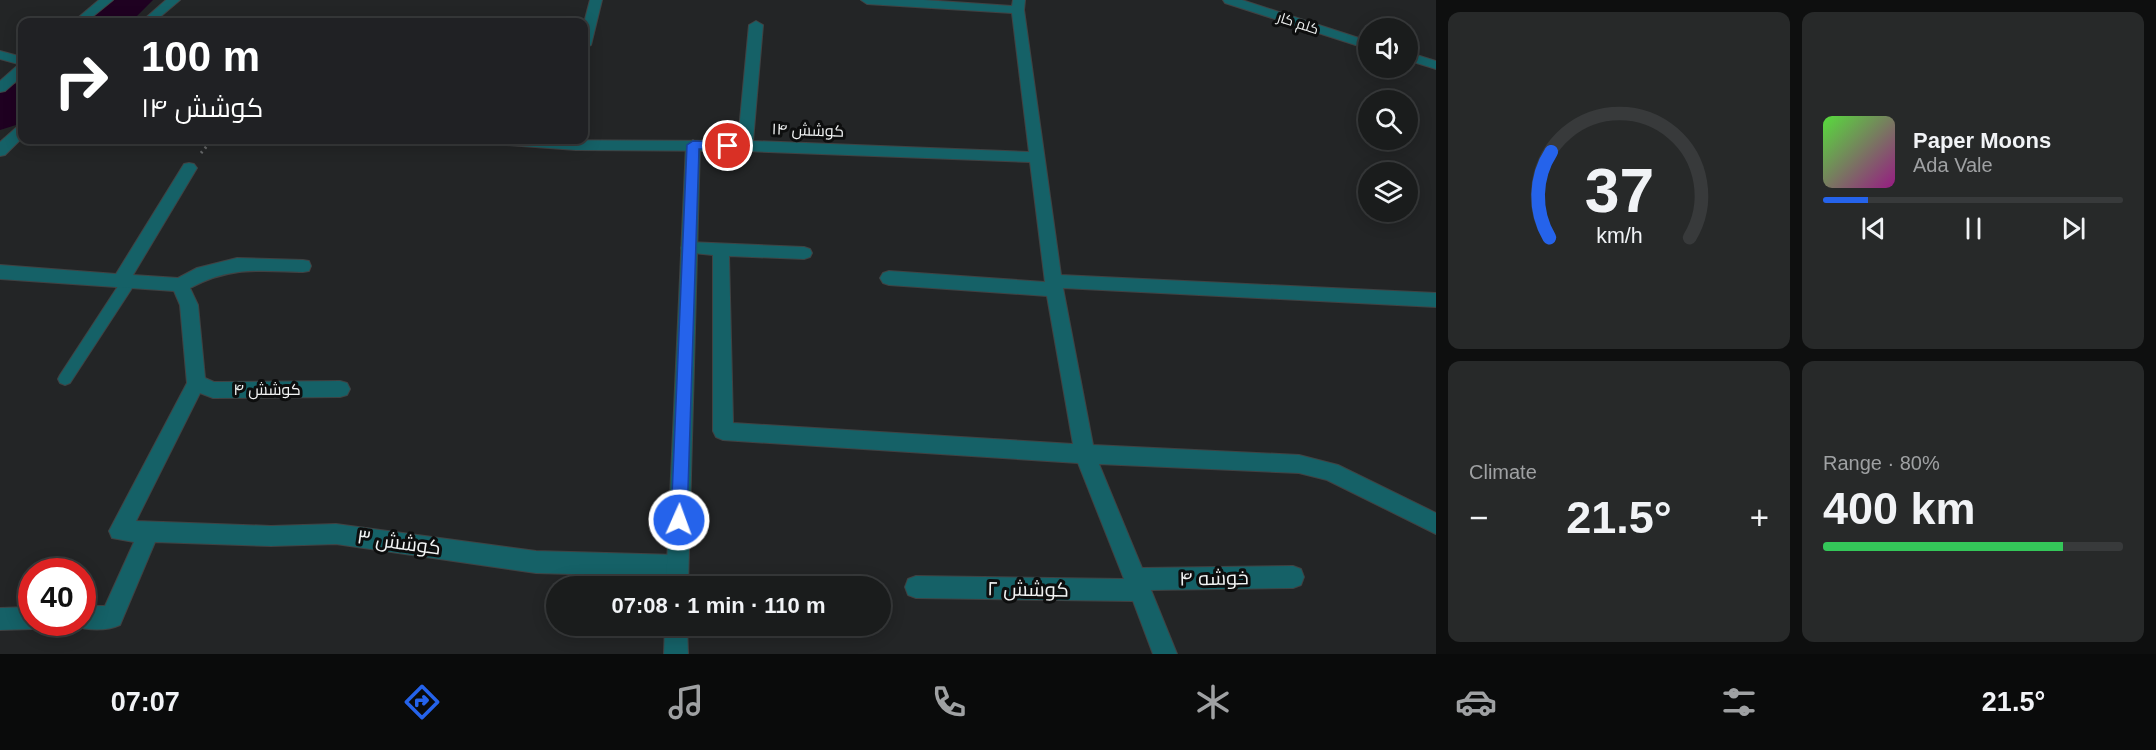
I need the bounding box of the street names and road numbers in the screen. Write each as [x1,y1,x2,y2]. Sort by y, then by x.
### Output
street label: کلم کار [1274,8,1321,39]
street label: کوشش ۱۴ [771,120,845,142]
street label: کوشش ۴ [233,381,301,400]
street label: کوشش ۳ [355,525,442,561]
street label: خوشه ۴ [1179,566,1249,591]
street label: کوشش ۲ [987,577,1069,603]

